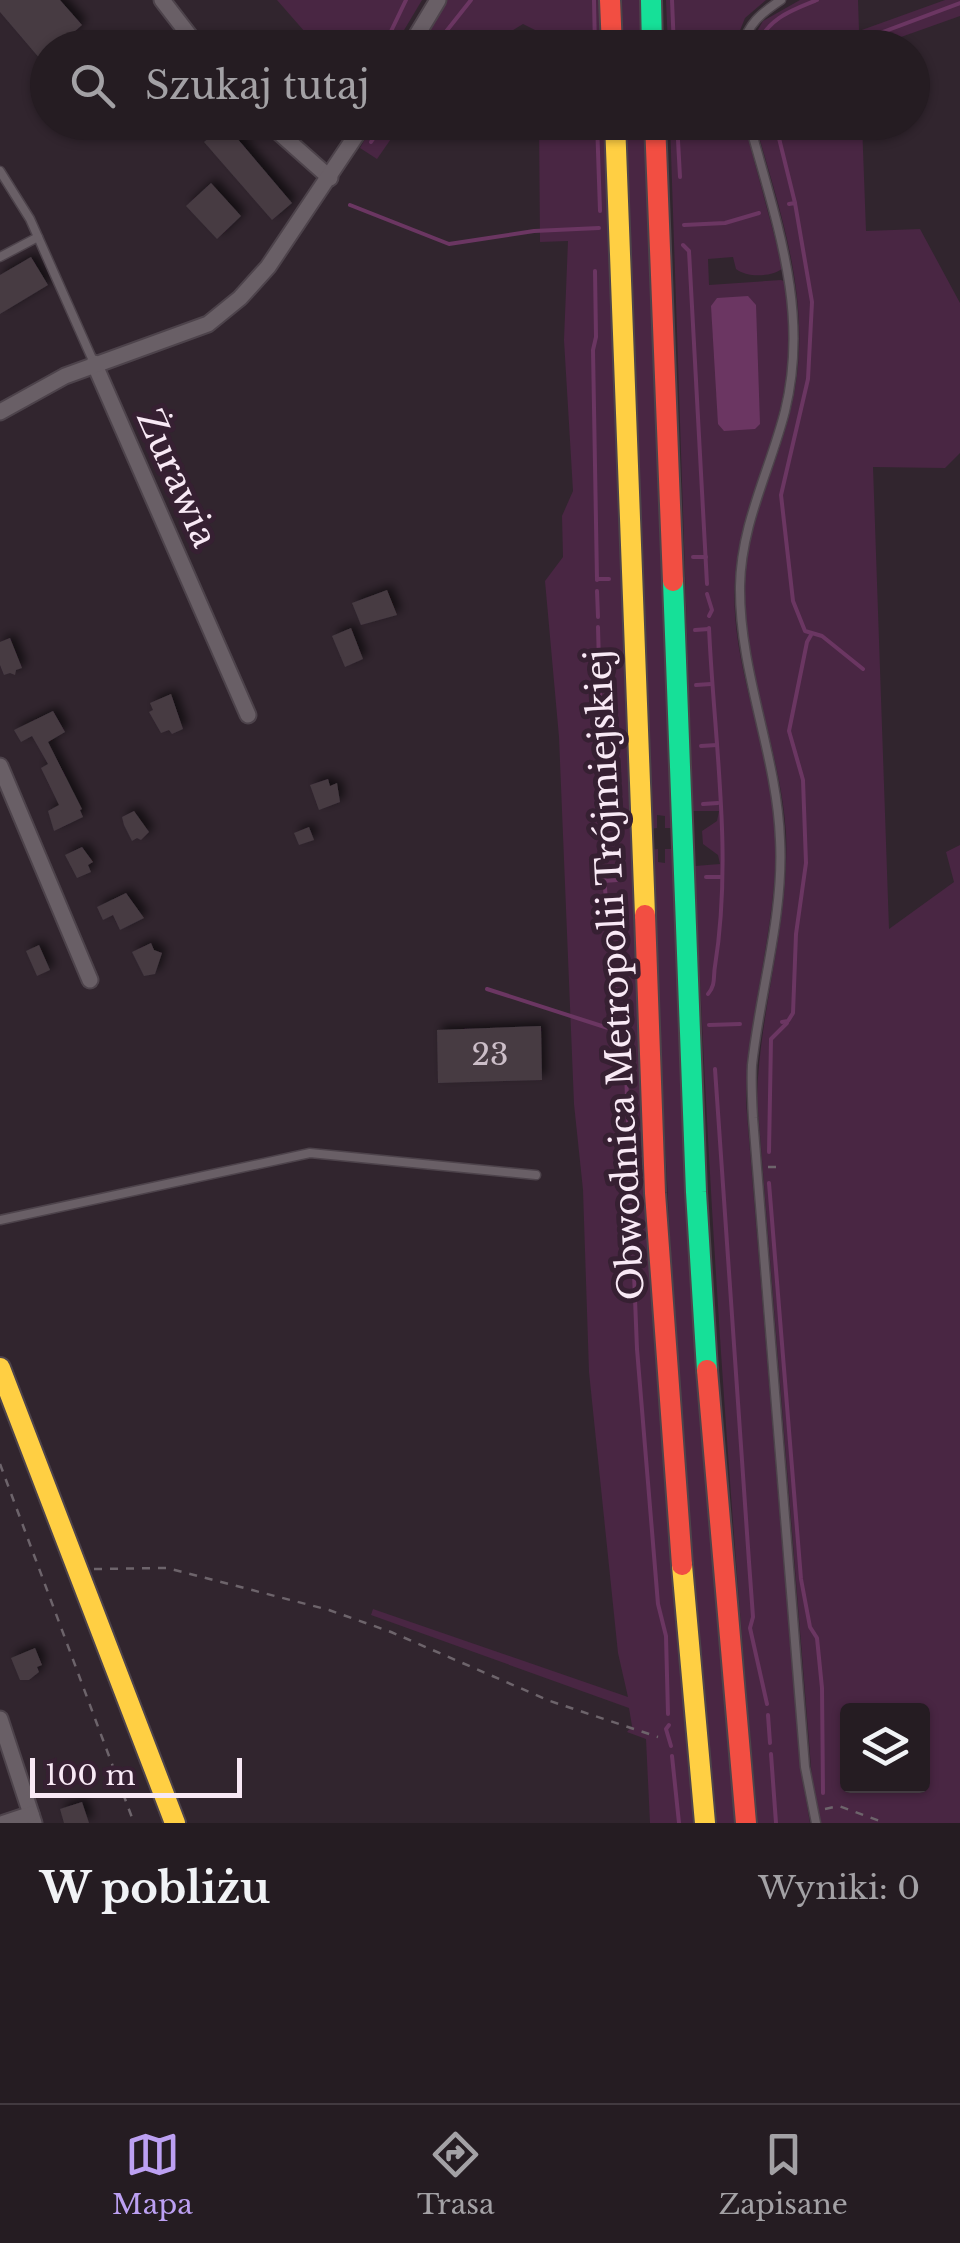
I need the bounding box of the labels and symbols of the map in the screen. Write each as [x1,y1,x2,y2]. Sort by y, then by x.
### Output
street label: Żurawia [128,402,227,554]
street label: Obwodnica Metropolii Trójmiejskiej [576,649,653,1301]
house number: 23 [472,1036,508,1073]
scale bar [30,1753,242,1798]

